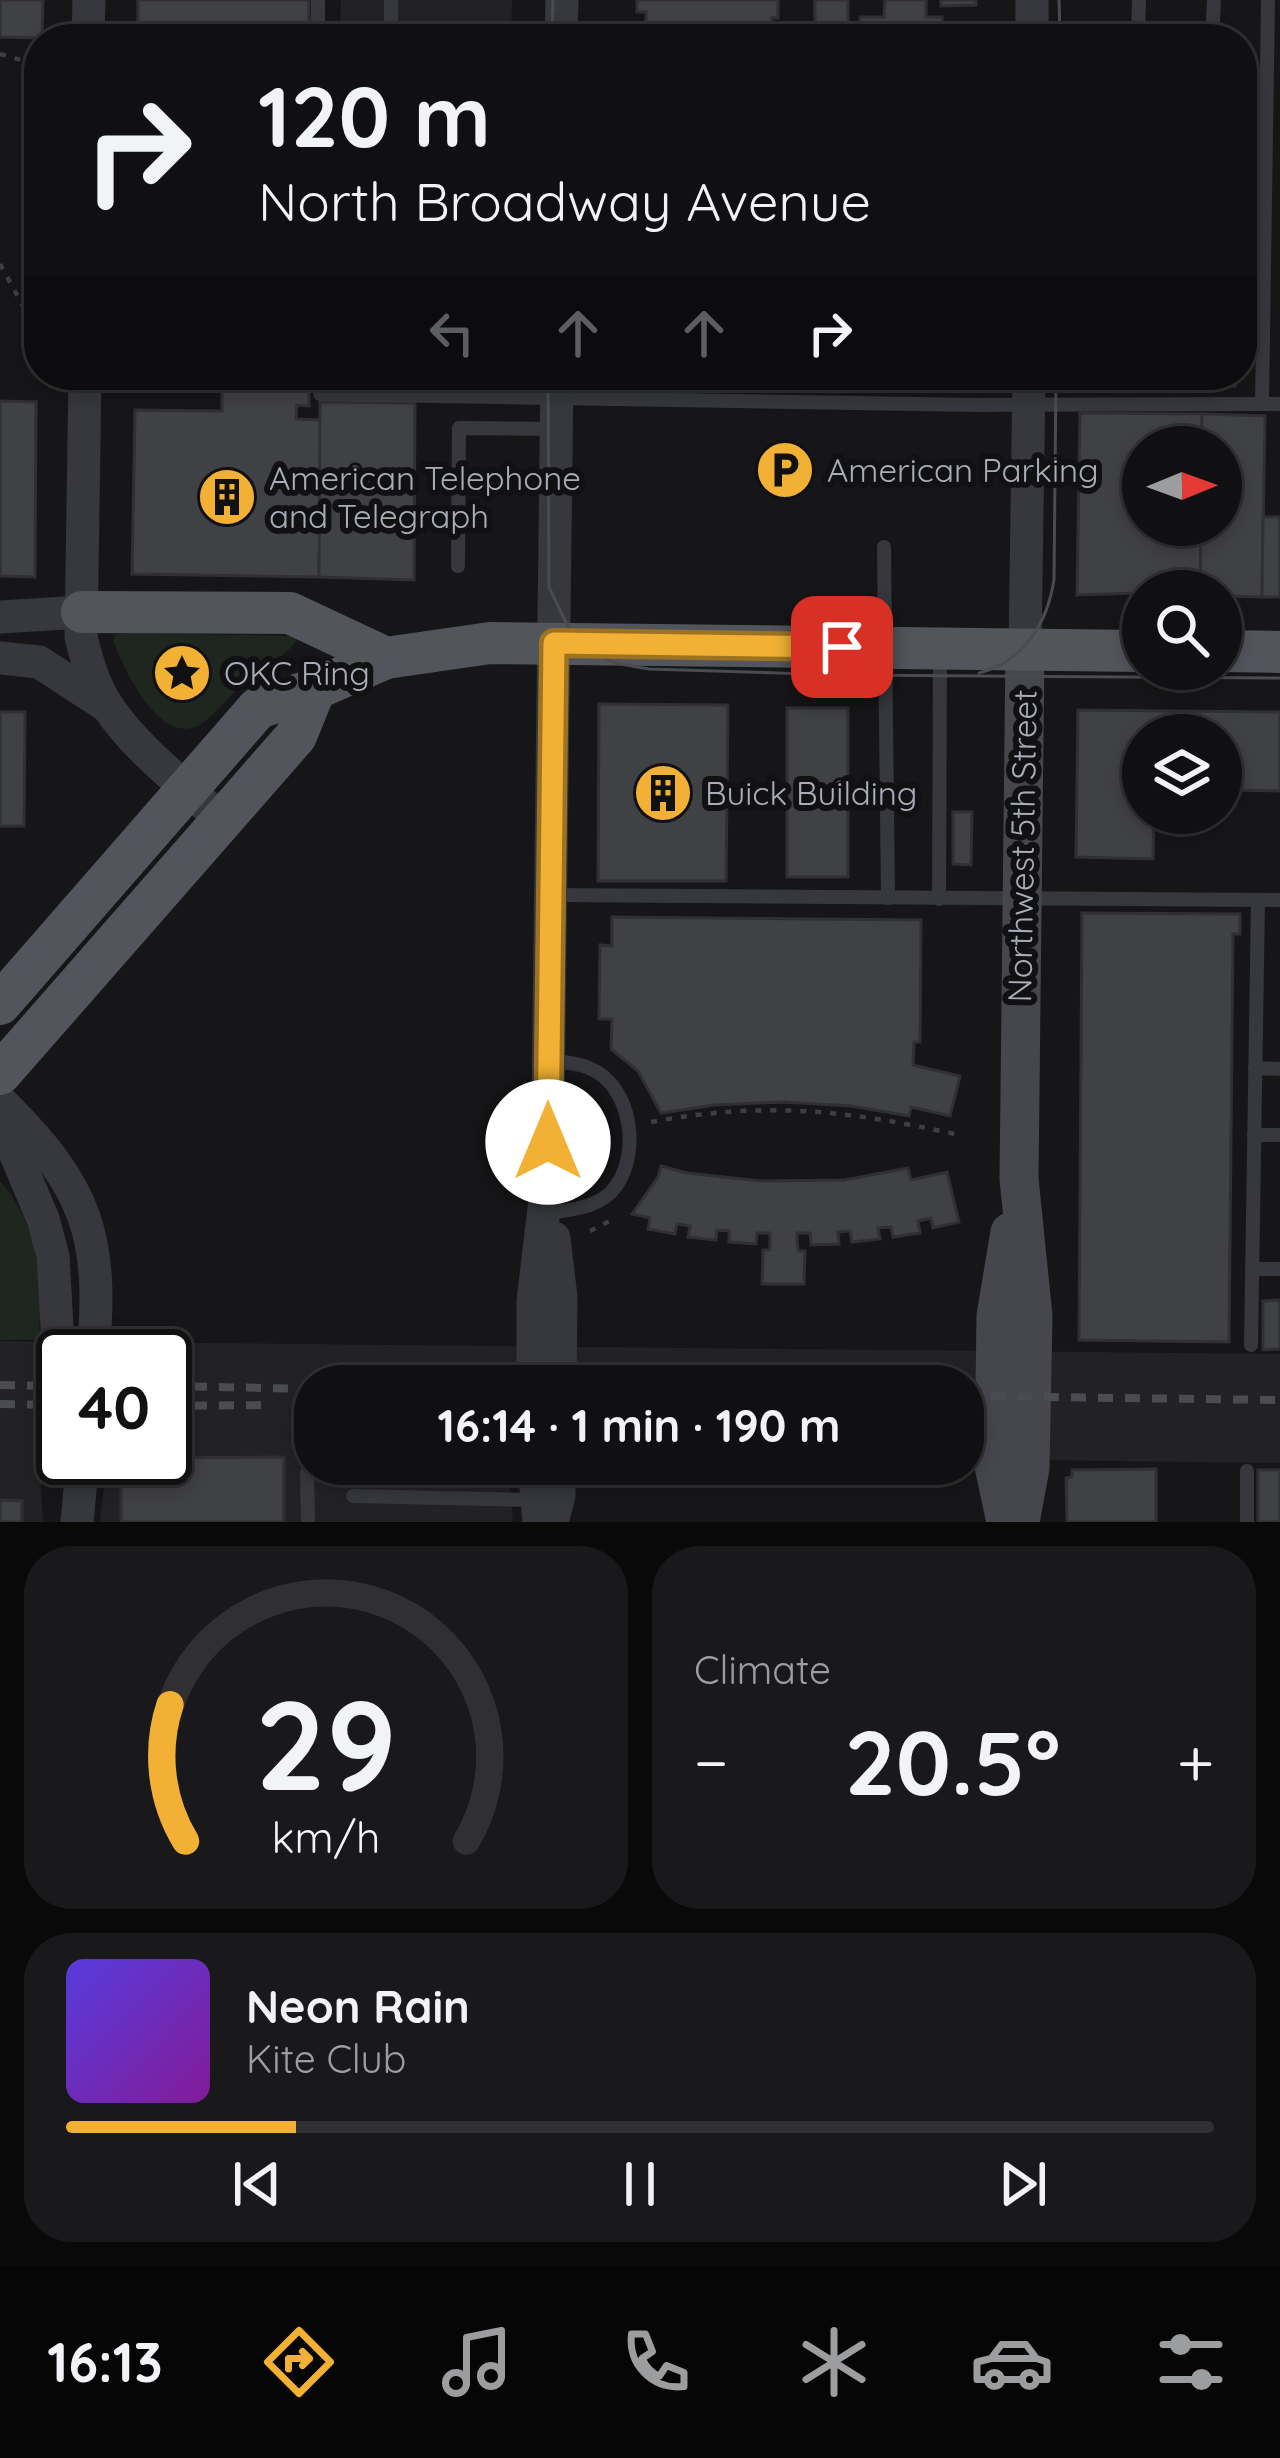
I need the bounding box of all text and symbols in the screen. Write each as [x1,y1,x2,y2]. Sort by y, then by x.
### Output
text: 120 m [258,63,491,168]
icon: right [60,72,216,228]
text: North Broadway Avenue [258,167,871,235]
icon: left [419,300,485,366]
icon: ahead [545,300,611,366]
icon: ahead [671,300,737,366]
icon: right [797,300,863,366]
north arrow [1122,426,1242,546]
map controls [1122,426,1242,834]
parking icon: American Parking [754,439,816,501]
place label: American Parking [827,449,1099,490]
place label: American Telephone and Telegraph [269,457,581,536]
building icon: American Telephone and Telegraph [196,466,258,528]
button: search [1122,570,1242,690]
pin [791,596,893,698]
icon: arrive [809,614,875,680]
place icon: OKC Ring [151,642,213,704]
place label: OKC Ring [224,652,370,693]
street label: Northwest 5th Street [998,689,1045,1003]
button: layers [1122,714,1242,834]
building icon: Buick Building [632,762,694,824]
place label: Buick Building [705,772,917,813]
position arrow [485,1079,611,1205]
speed limit sign: 40 [36,1329,192,1485]
text: 16:14 · 1 min · 190 m [438,1397,840,1453]
text: Climate [694,1645,831,1694]
text: 29 [255,1665,397,1821]
text: 20.5° [845,1705,1061,1818]
text: − [694,1720,728,1803]
text: + [1177,1720,1214,1803]
text: km/h [272,1809,380,1863]
text: Neon Rain [246,1978,470,2034]
text: Kite Club [246,2034,406,2083]
icon: previous [224,2151,290,2217]
icon: pause [607,2151,673,2217]
icon: next [990,2151,1056,2217]
icon: directions [257,2320,341,2404]
icon: music [435,2320,519,2404]
icon: phone [614,2320,698,2404]
icon: climate [792,2320,876,2404]
icon: car [970,2320,1054,2404]
icon: filters [1149,2320,1233,2404]
text: 16:13 [47,2328,163,2396]

